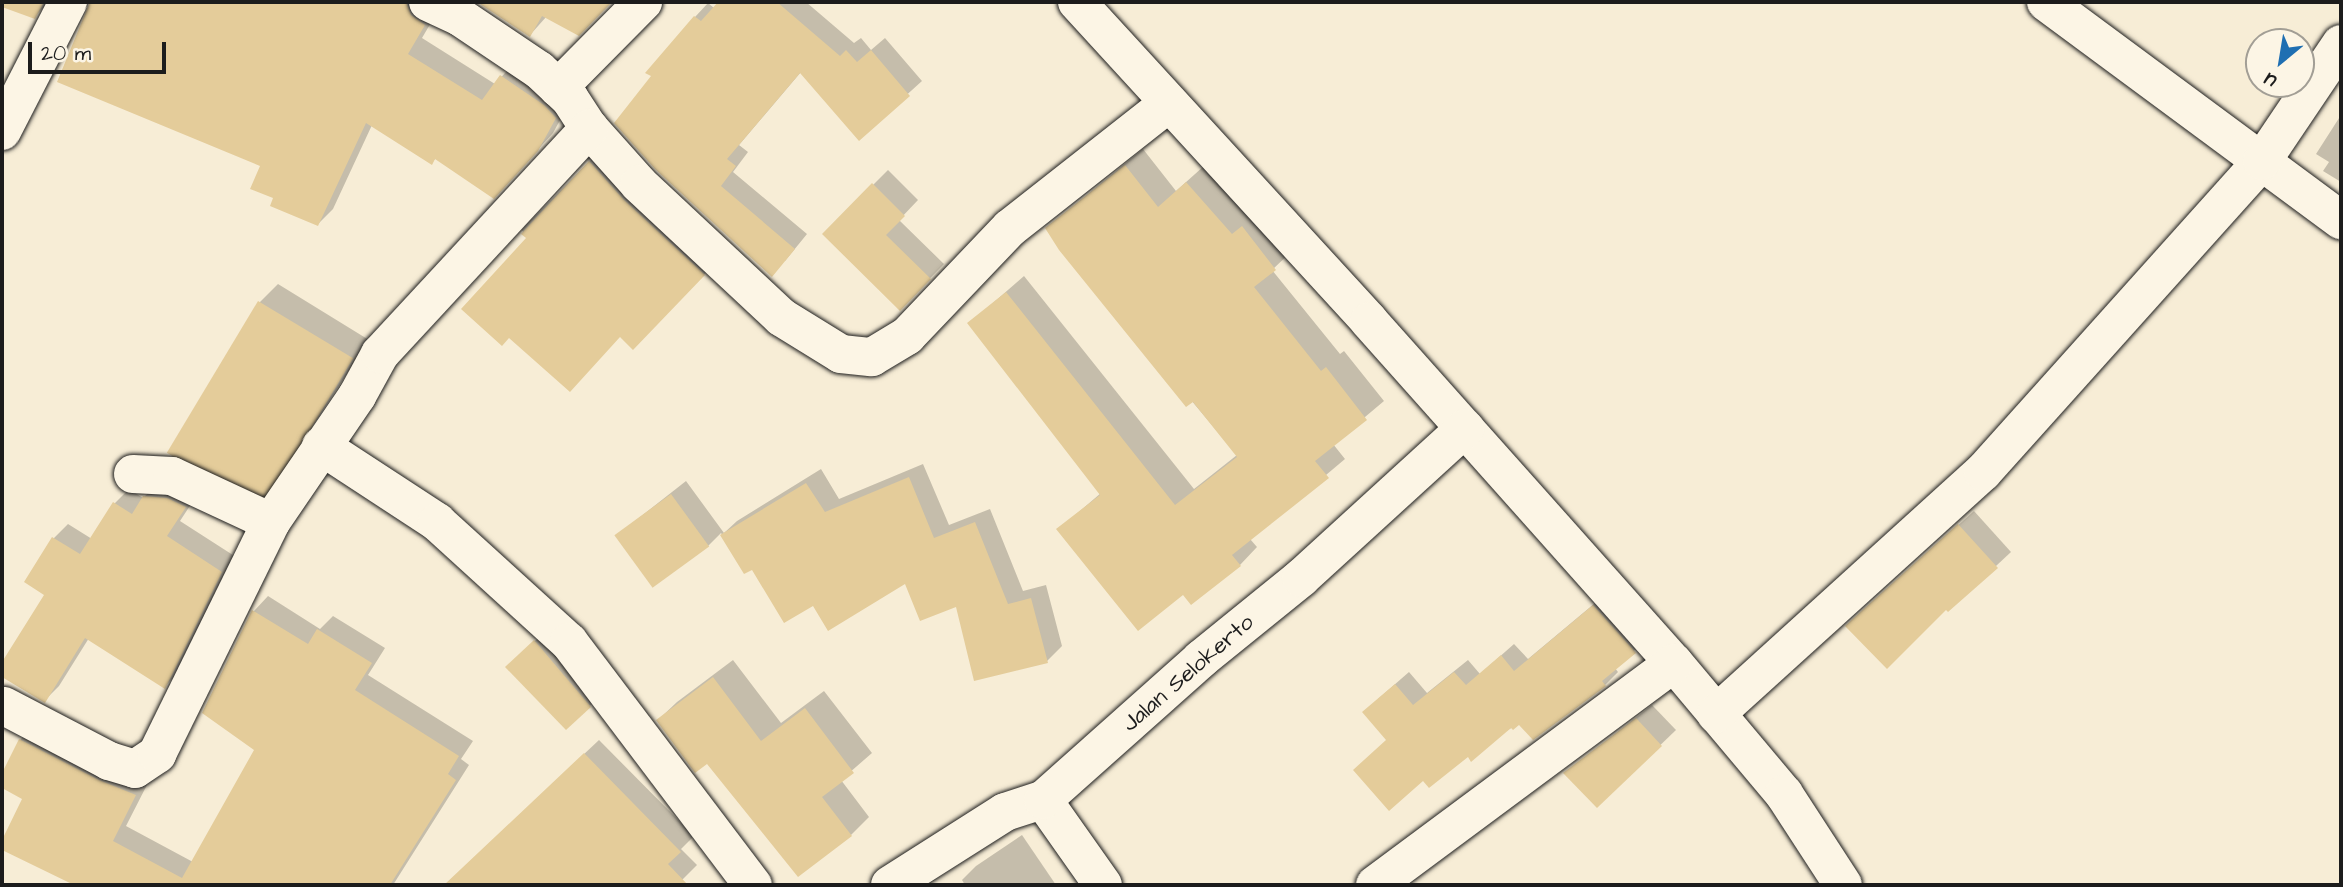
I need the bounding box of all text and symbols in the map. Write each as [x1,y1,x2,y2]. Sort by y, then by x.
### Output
scale bar [32,28,170,72]
north arrow [2245,28,2315,98]
text: 20 m [41,39,91,68]
text: U [2259,66,2282,94]
street label: Jalan Selokerto [1117,608,1259,738]

